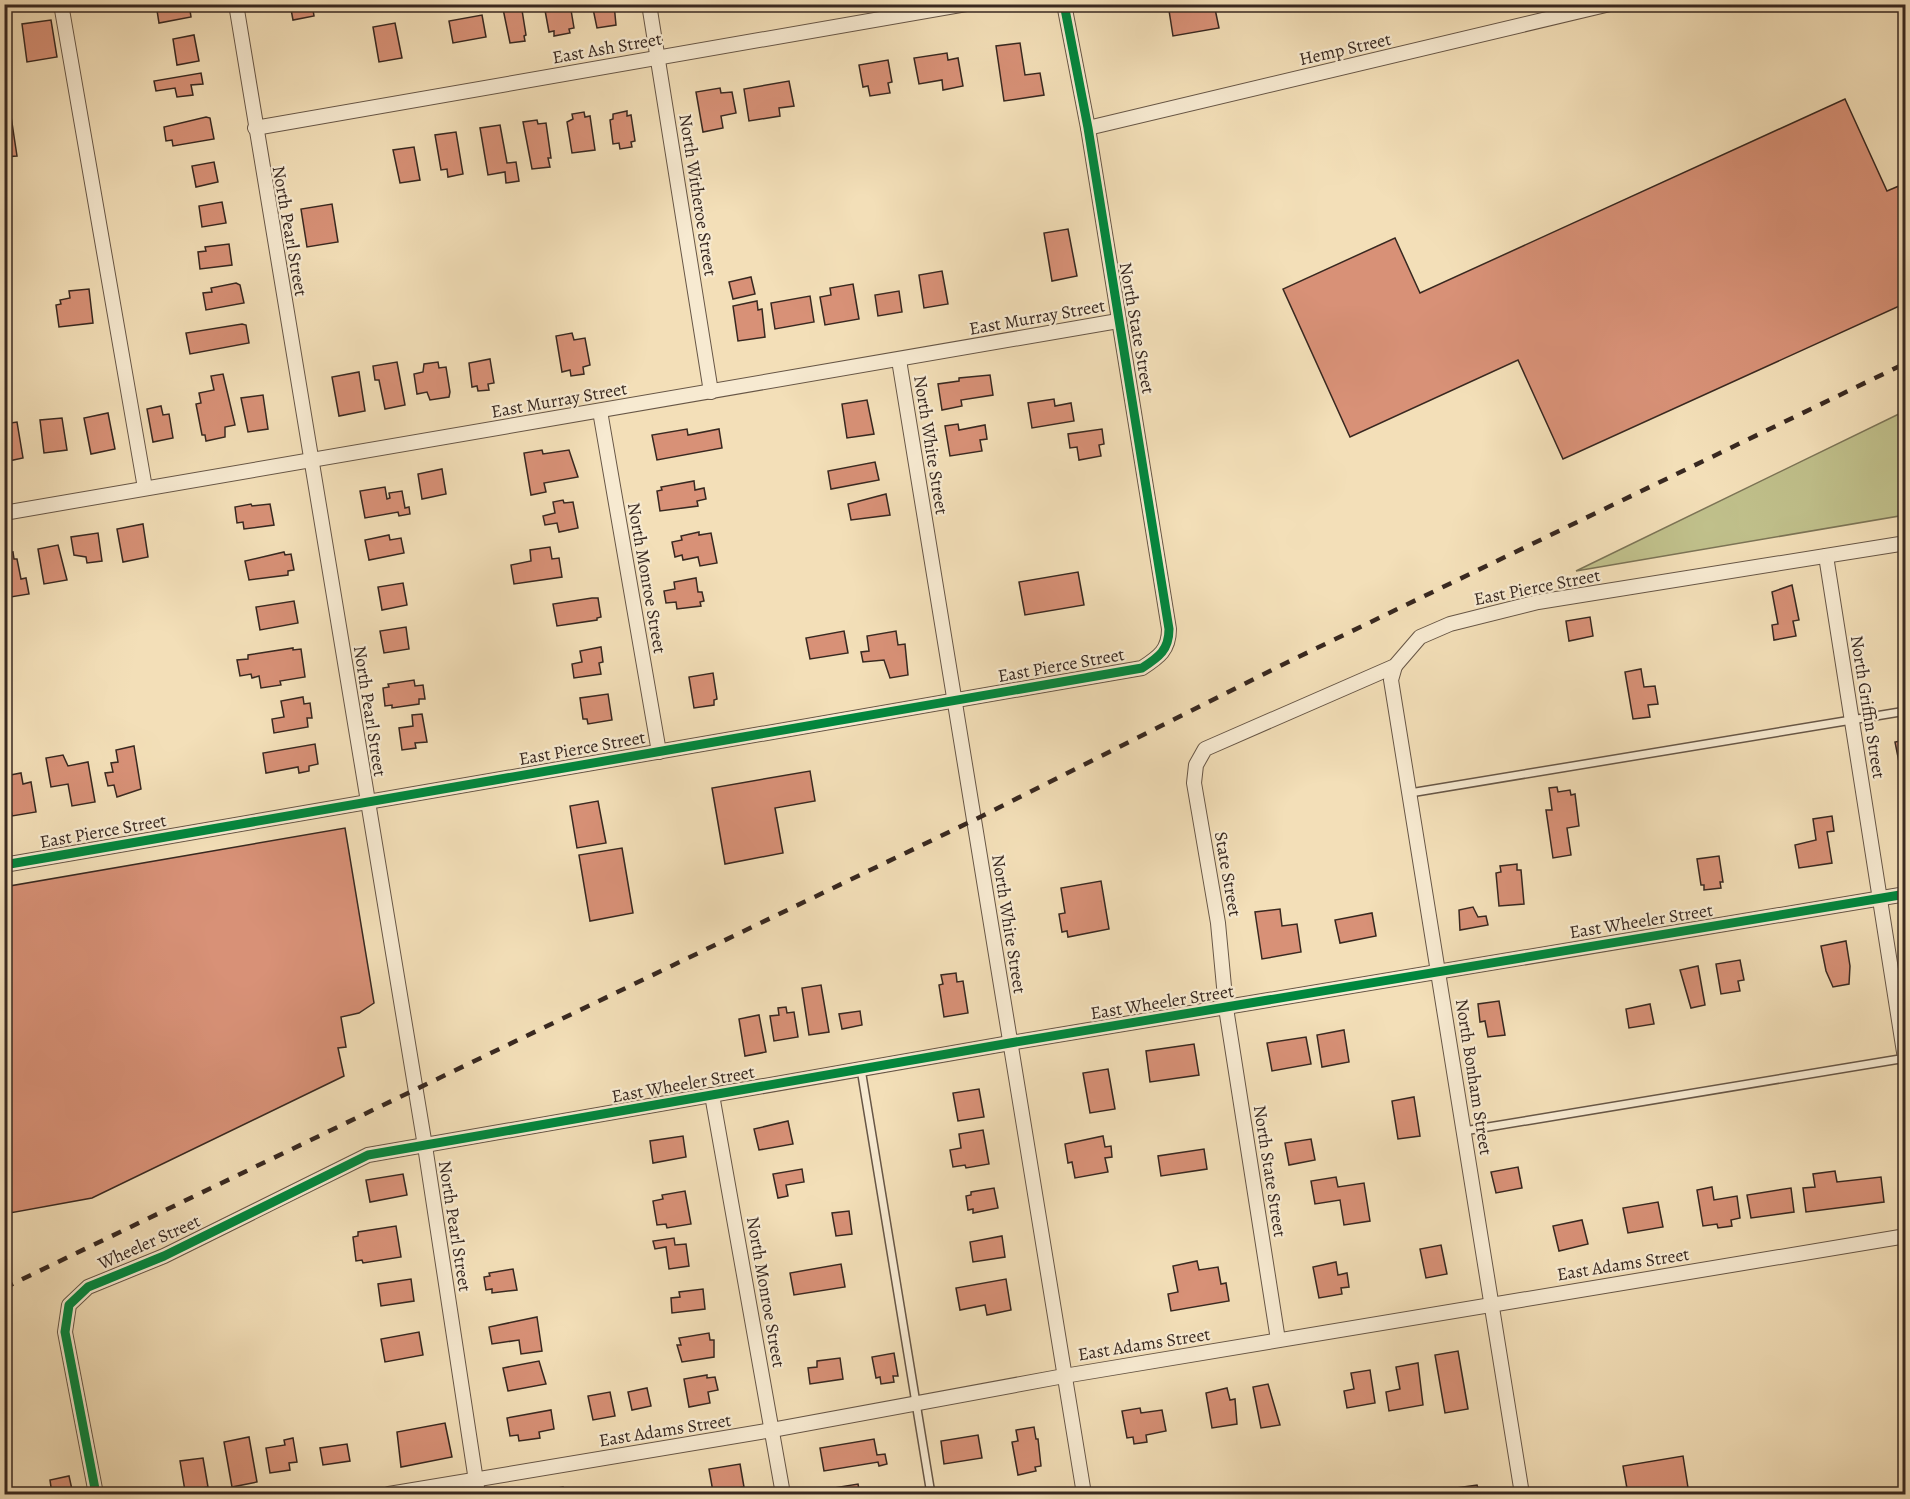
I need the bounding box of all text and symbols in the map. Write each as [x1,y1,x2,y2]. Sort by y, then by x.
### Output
street label: East Ash Street [550,27,664,69]
street label: Hemp Street [1297,27,1393,71]
street label: North Witheroe Street [673,112,723,278]
street label: North Pearl Street [267,164,313,298]
street label: North State Street [1114,260,1160,396]
street label: East Murray Street [967,293,1107,341]
street label: North White Street [908,374,954,516]
street label: East Murray Street [489,376,629,424]
street label: North Monroe Street [622,501,672,655]
street label: East Pierce Street [1472,563,1602,611]
street label: North Griffin Street [1845,634,1891,780]
street label: East Pierce Street [996,642,1126,688]
street label: North Pearl Street [348,644,392,778]
street label: East Pierce Street [517,725,647,771]
street label: East Pierce Street [38,808,168,854]
street label: State Street [1209,830,1247,918]
street label: North White Street [986,853,1032,995]
street label: East Wheeler Street [1568,898,1715,944]
street label: East Wheeler Street [1089,979,1236,1025]
street label: North Bonham Street [1450,997,1498,1157]
street label: East Wheeler Street [610,1060,756,1108]
street label: North State Street [1248,1103,1292,1239]
street label: North Pearl Street [433,1159,477,1293]
street label: Wheeler Street [93,1209,204,1276]
street label: North Monroe Street [741,1215,791,1369]
street label: East Adams Street [1555,1242,1691,1286]
street label: East Adams Street [1076,1322,1212,1366]
street label: East Adams Street [597,1408,733,1452]

